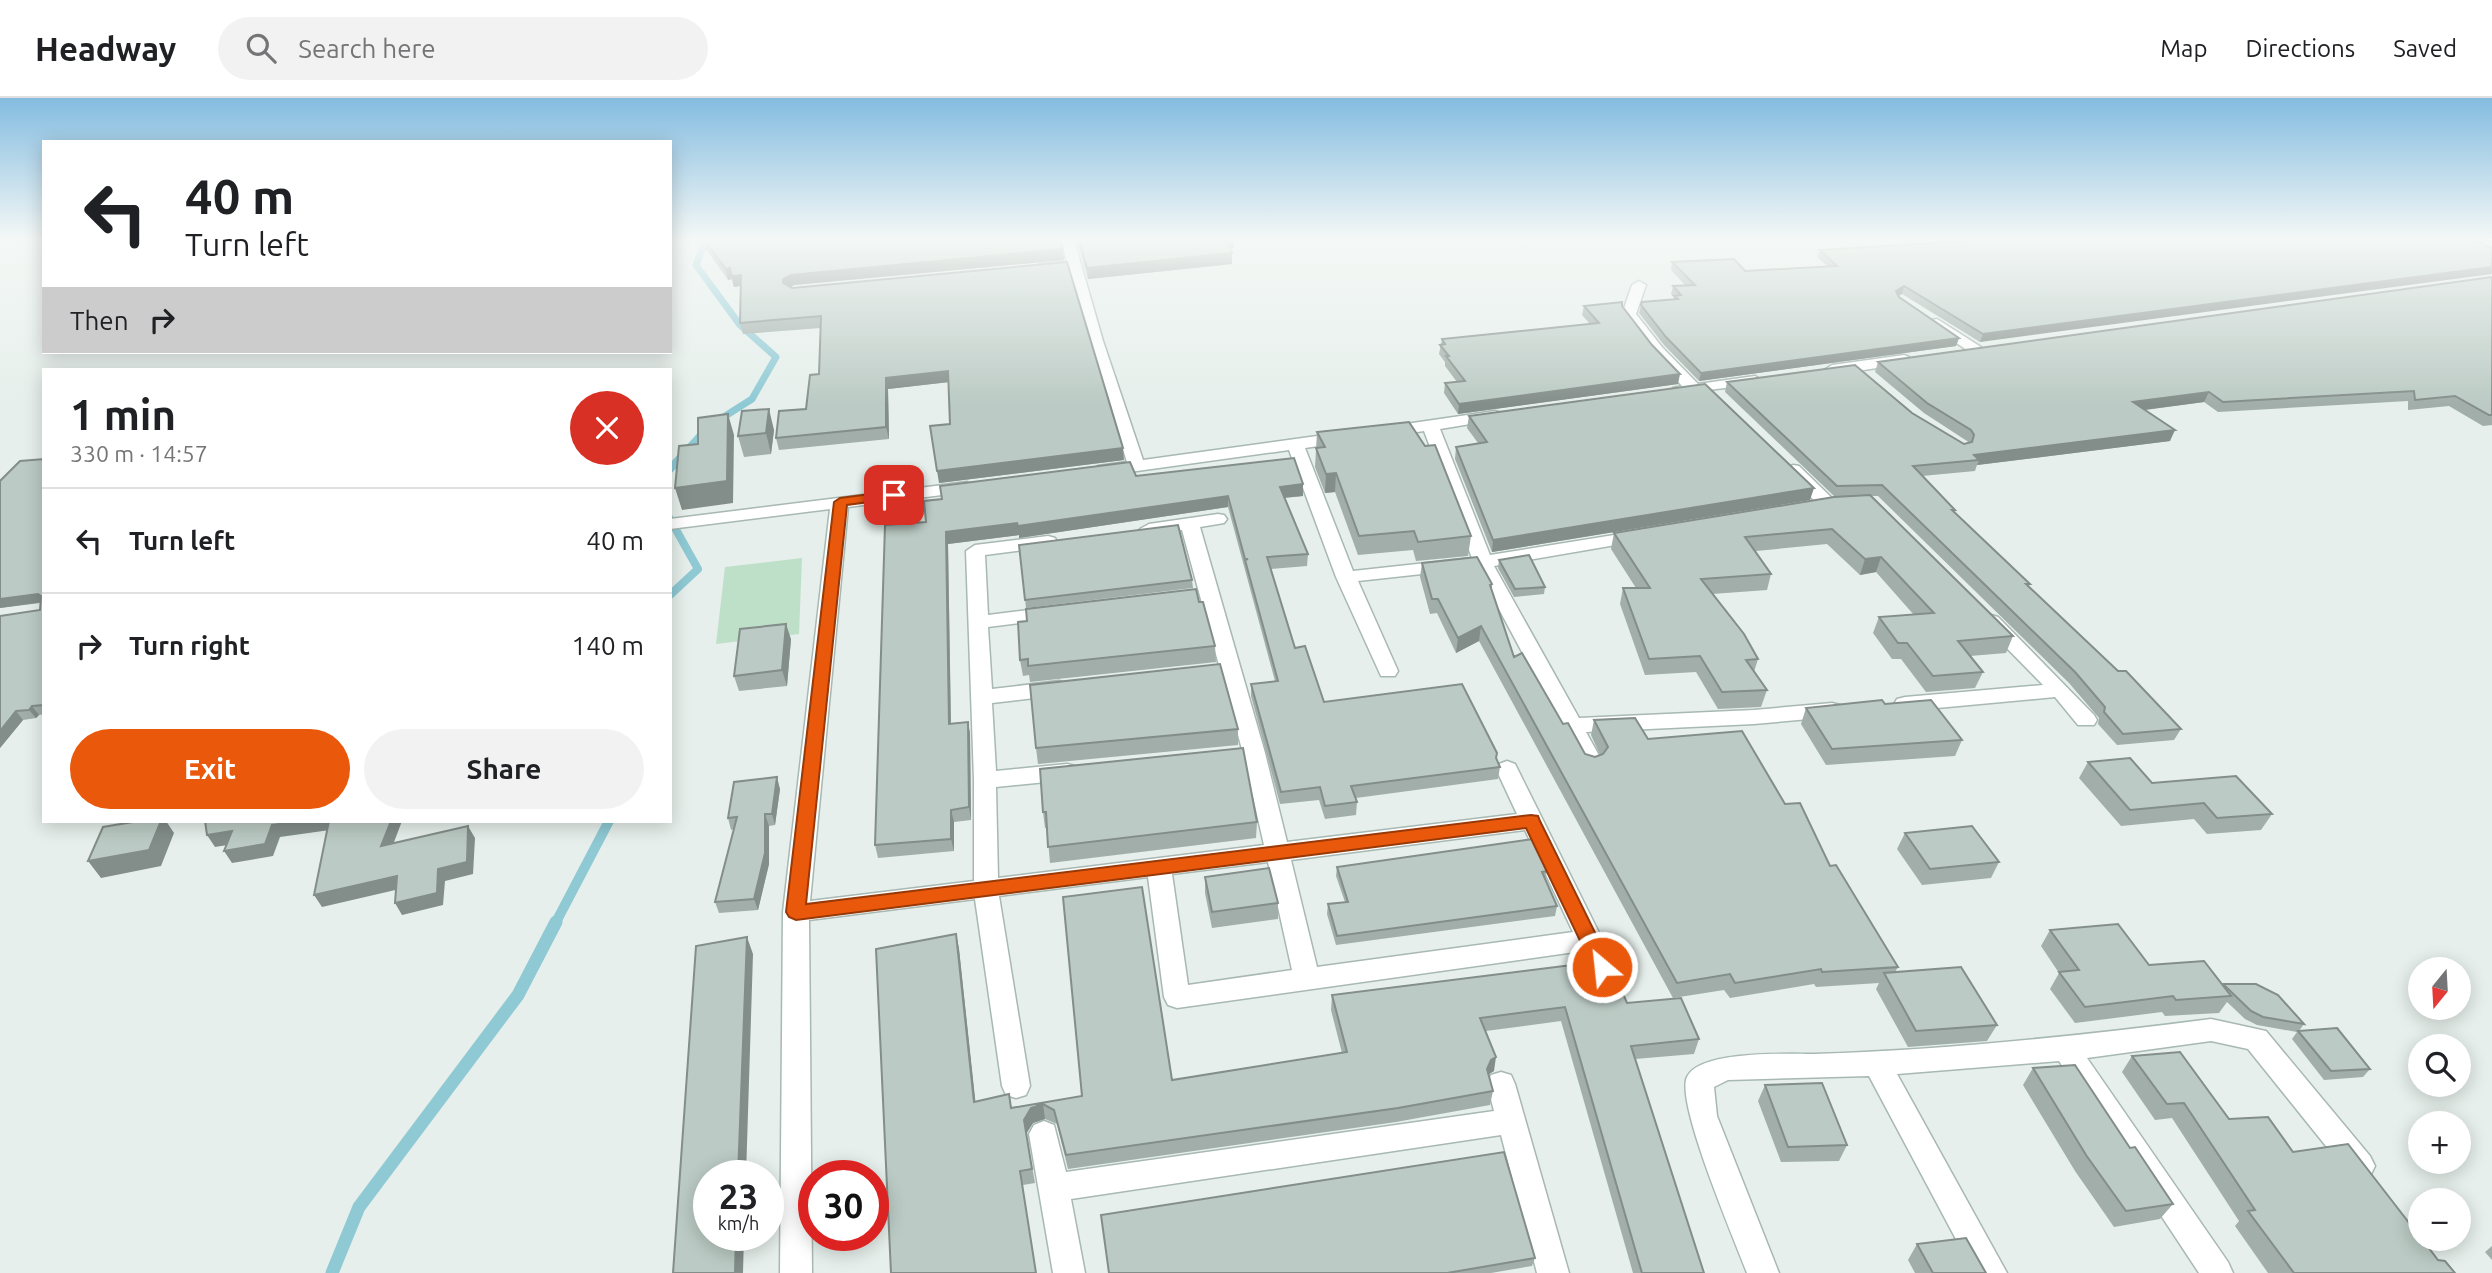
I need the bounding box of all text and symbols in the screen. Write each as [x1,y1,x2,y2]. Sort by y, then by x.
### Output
search box [218,17,708,80]
icon: search [242,29,280,67]
text: Headway [35,30,176,67]
text: Search here [298,34,436,63]
text: Map [2160,35,2207,62]
text: Directions [2245,35,2355,62]
text: Saved [2393,35,2457,62]
icon: left [70,168,161,259]
text: 40 m [185,168,294,223]
text: Turn left [185,226,309,262]
icon: right [143,301,181,339]
text: Then [70,306,129,335]
text: 1 min [70,391,176,438]
button: close [570,391,644,465]
text: 330 m · 14:57 [70,441,208,466]
pin [864,465,924,525]
icon: arrive [875,476,913,514]
icon: left [70,522,108,560]
text: Turn left [129,526,235,555]
text: 40 m [586,526,644,555]
icon: right [70,627,108,665]
text: Turn right [129,631,250,660]
text: 140 m [572,631,644,660]
button: Exit [70,729,350,809]
button: Share [364,729,644,809]
position arrow [1565,930,1639,1004]
north arrow [2408,957,2471,1020]
map controls [2408,957,2471,1251]
button: search [2408,1034,2471,1097]
button: + [2408,1111,2471,1174]
speed limit sign: 30 [798,1160,889,1251]
text: 23 [719,1176,758,1216]
button: − [2408,1188,2471,1251]
text: km/h [718,1213,759,1233]

